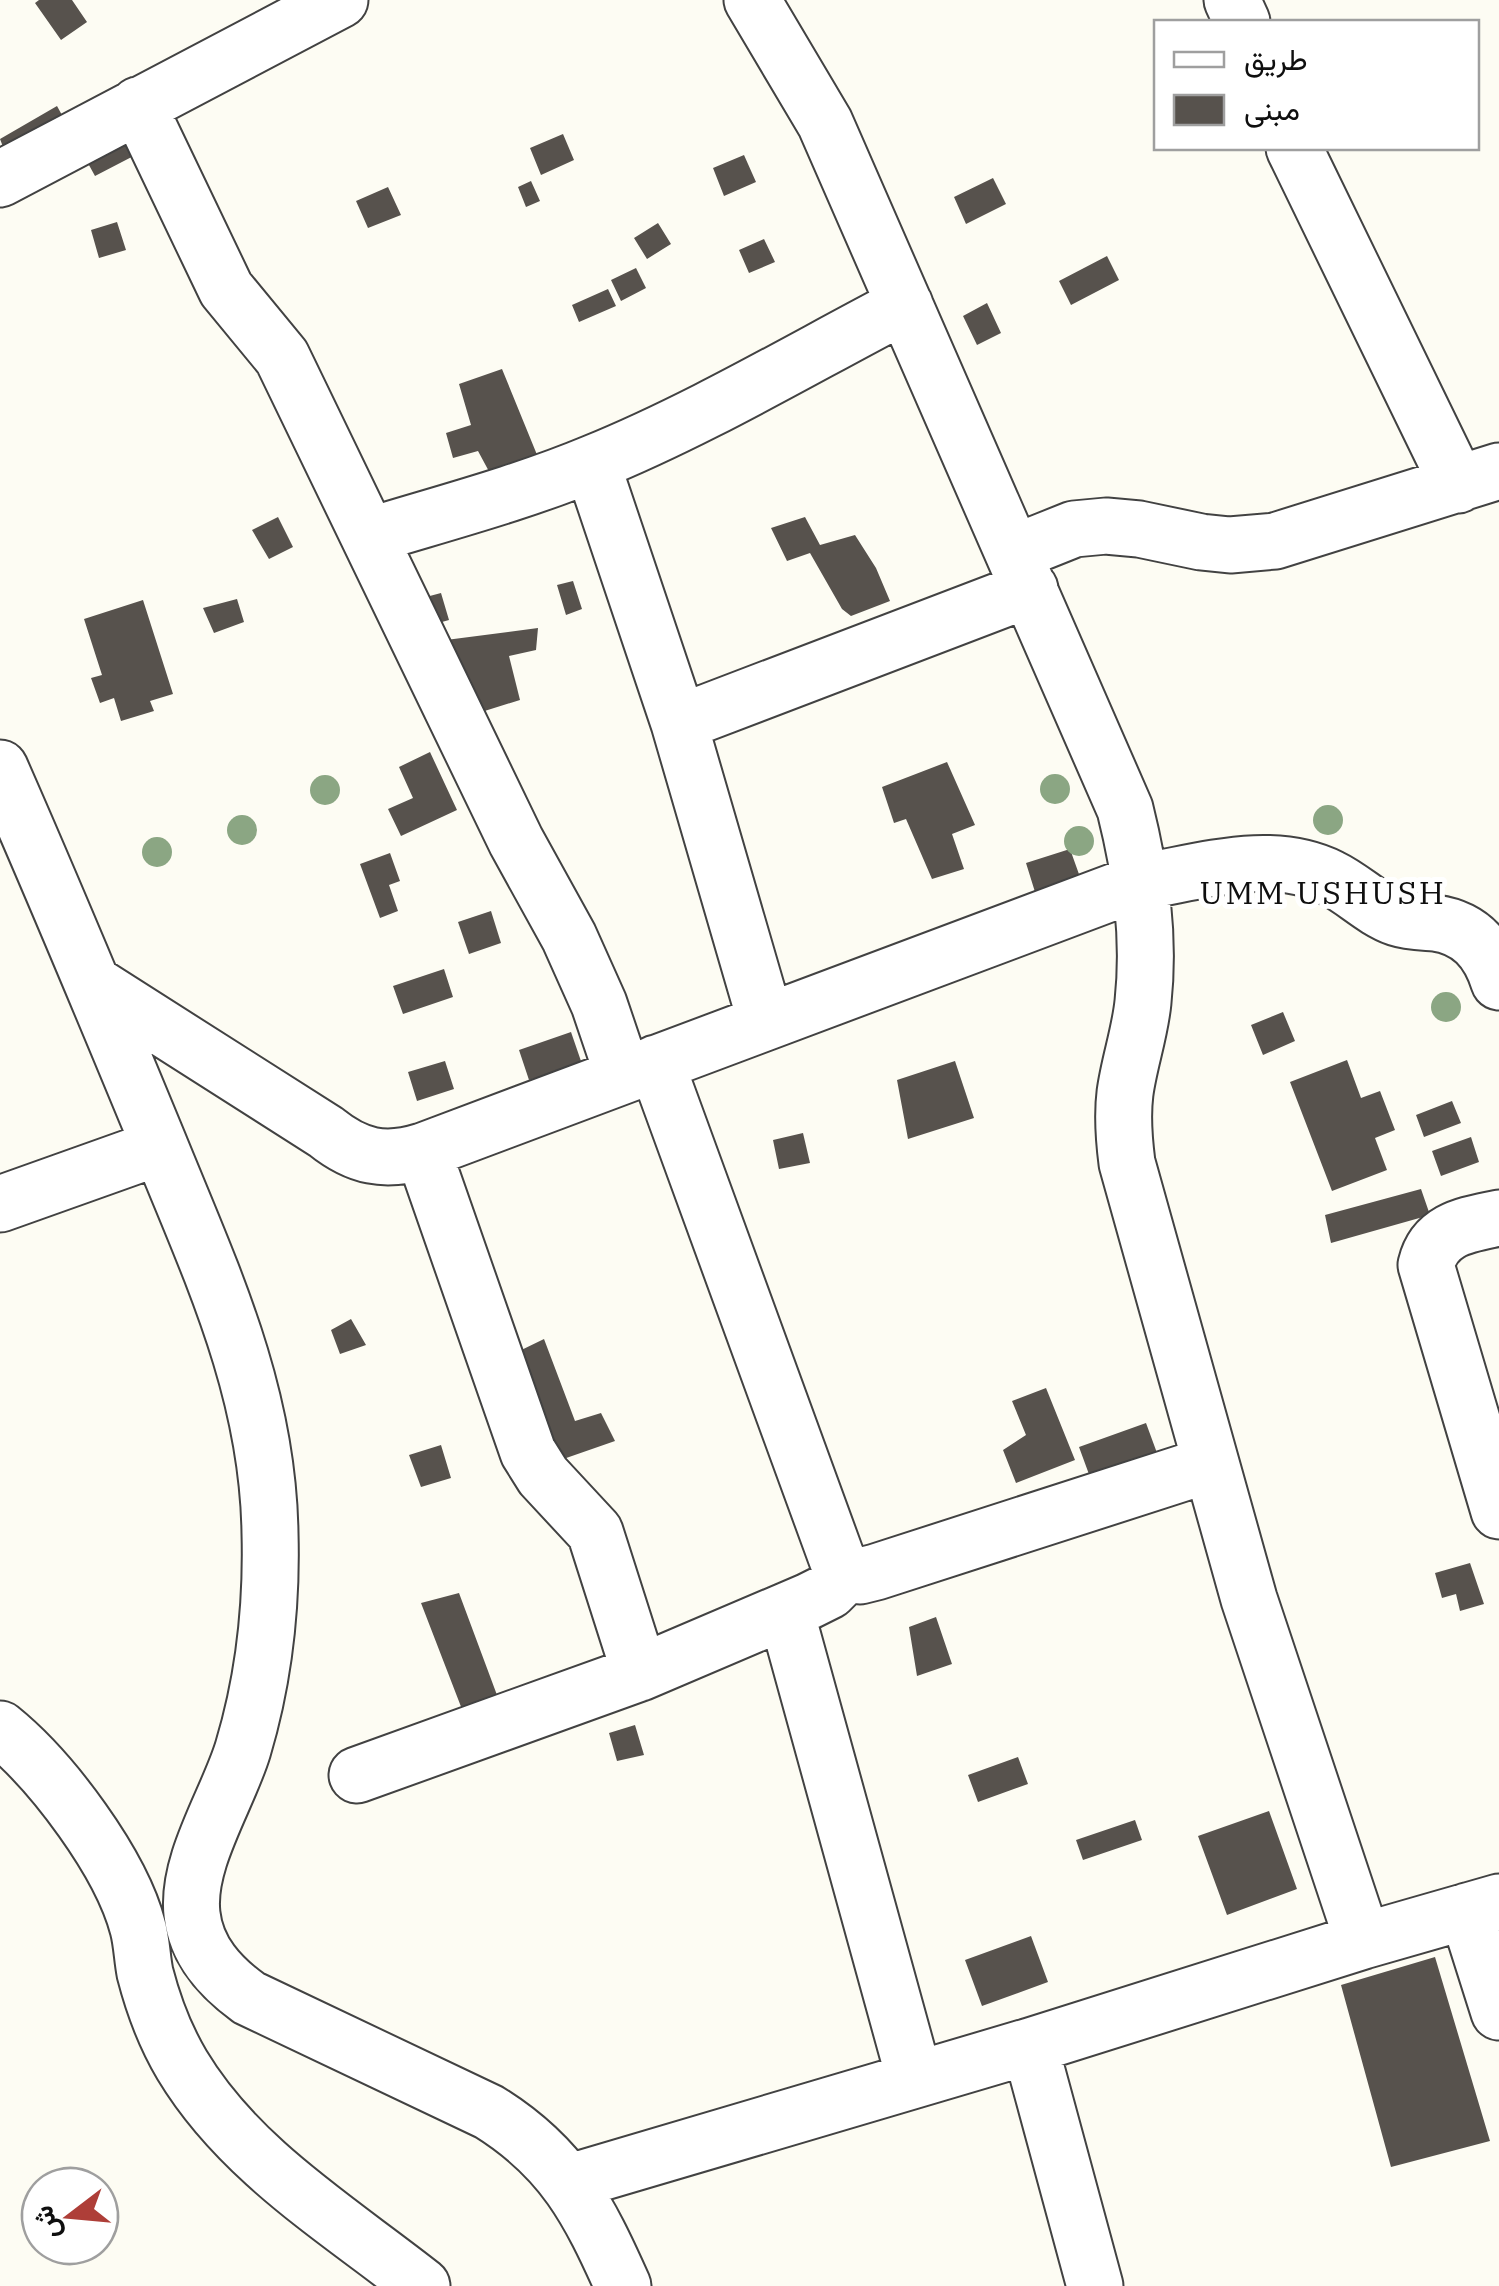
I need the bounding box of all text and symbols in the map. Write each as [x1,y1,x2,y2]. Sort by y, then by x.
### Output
legend [1154,20,1479,150]
text: طريق [1244,39,1308,78]
text: مبنى [1244,89,1300,128]
district label: UMM USHUSH [1200,871,1446,913]
north arrow [20,2166,120,2266]
text: ش [23,2202,68,2244]

